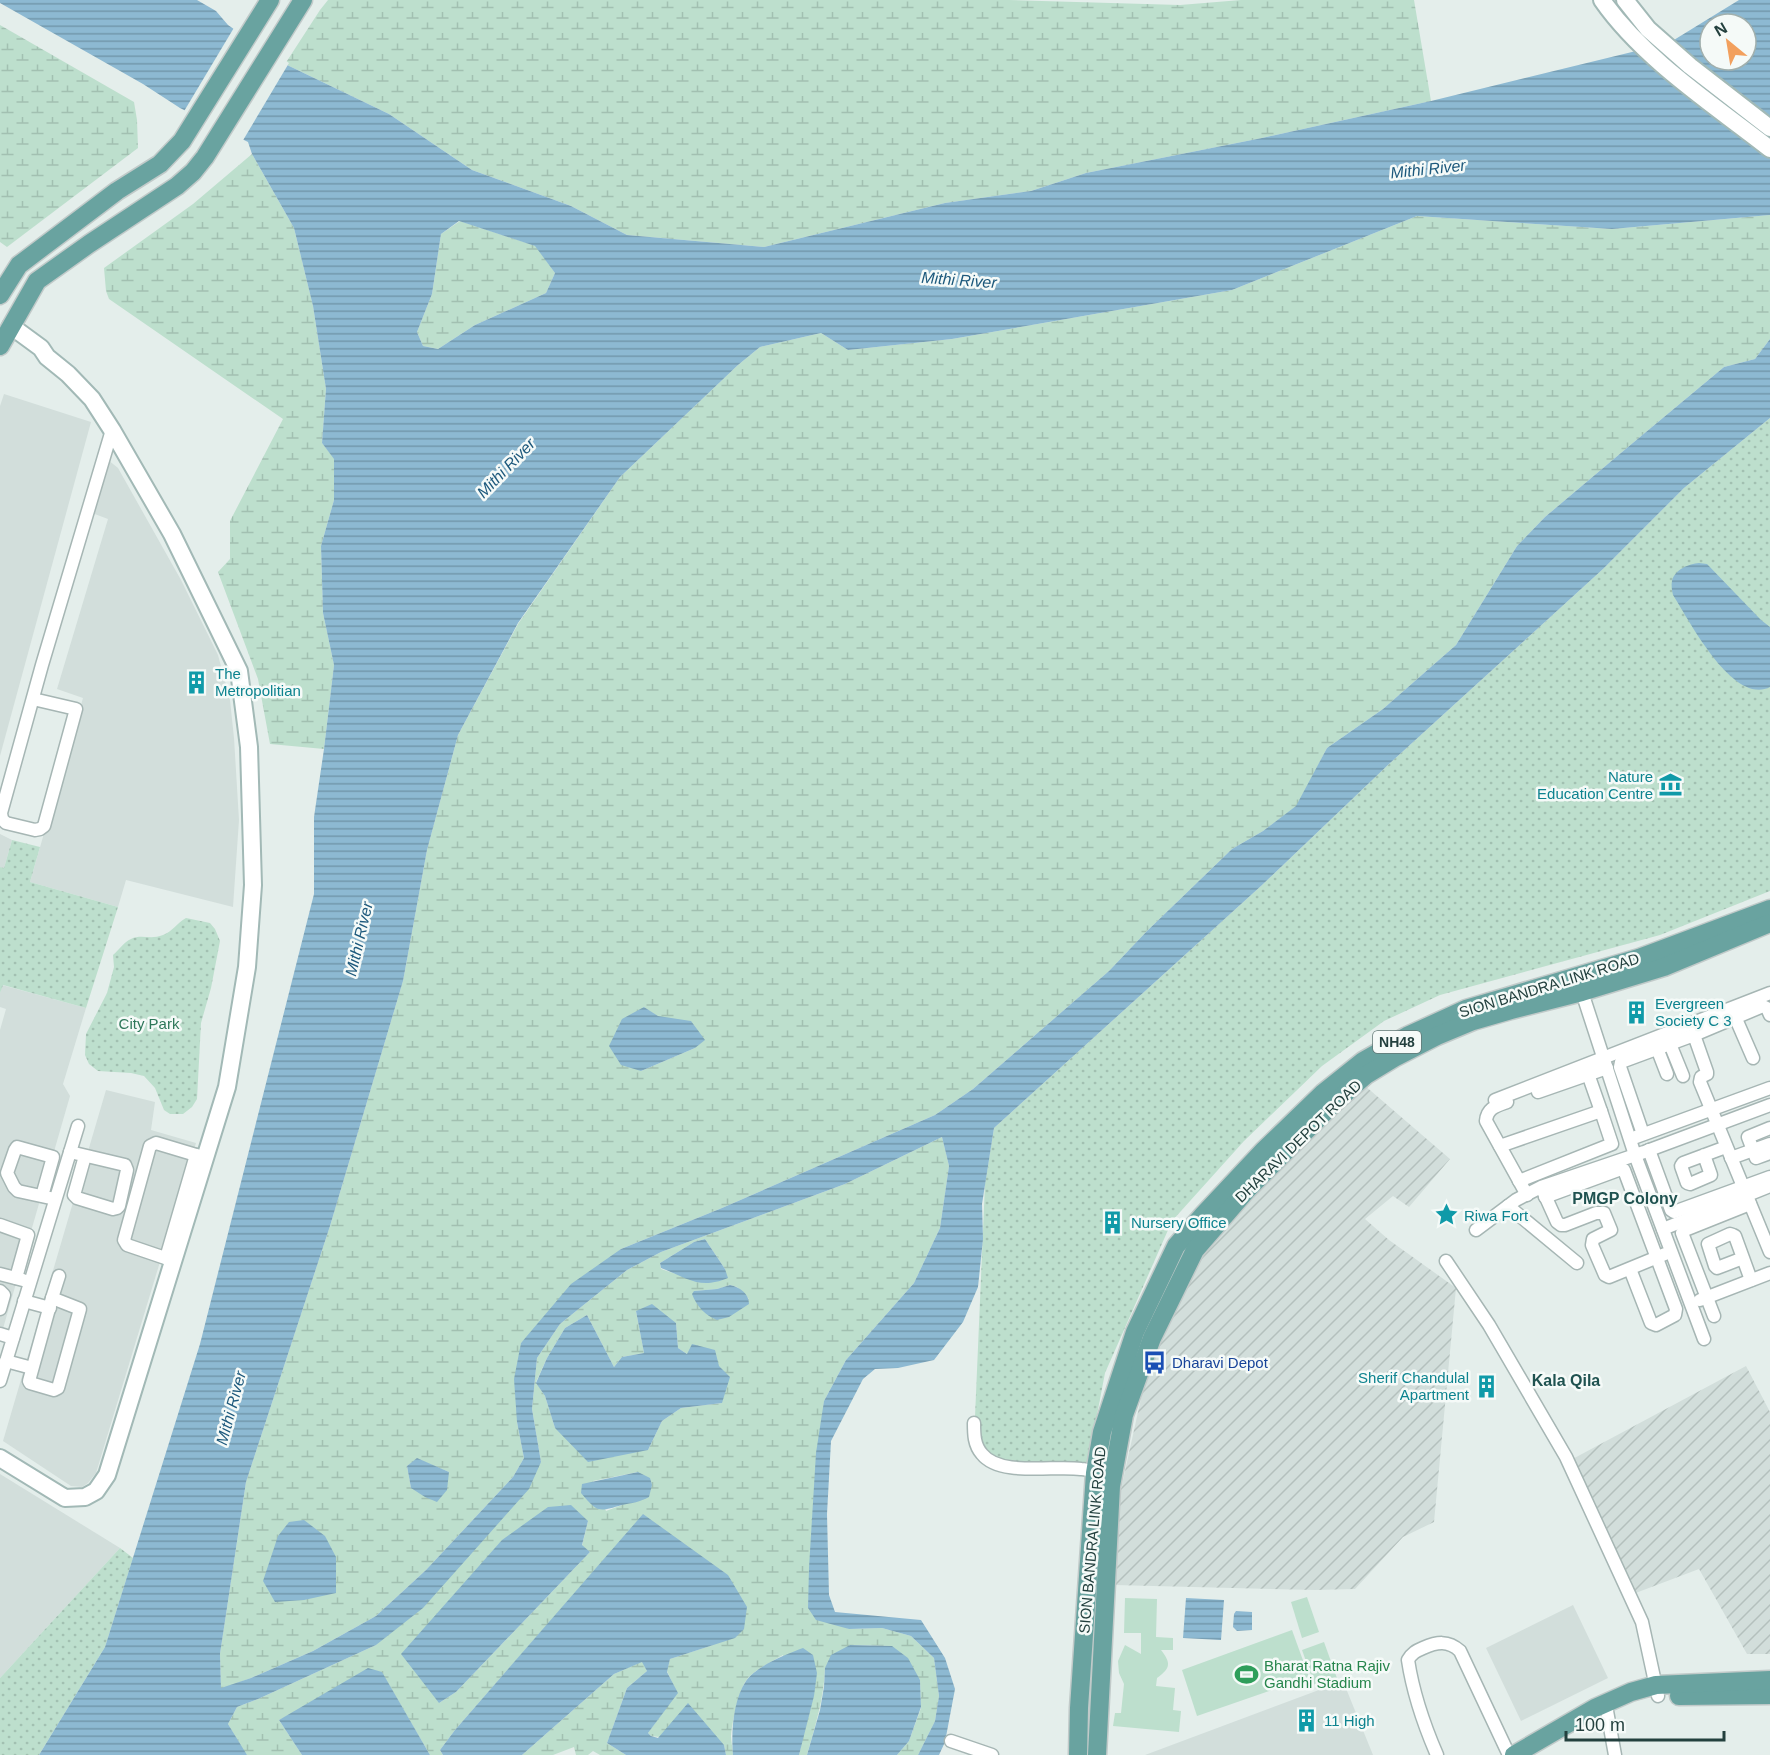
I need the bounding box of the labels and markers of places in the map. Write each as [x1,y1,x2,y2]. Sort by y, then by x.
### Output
place label: The Metropolitian [215,665,301,699]
building icon: The Metropolitian [184,669,210,695]
place label: Nature Education Centre [1537,768,1653,802]
museum icon: Nature Education Centre [1658,772,1684,798]
place label: Evergreen Society C 3 [1655,995,1732,1029]
building icon: Evergreen Society C 3 [1624,999,1650,1025]
place icon: Riwa Fort [1433,1202,1459,1228]
place label: Riwa Fort [1464,1207,1529,1224]
building icon: Nursery Office [1100,1209,1126,1235]
place label: Nursery Office [1131,1214,1227,1231]
bus stop icon: Dharavi Depot [1141,1349,1167,1375]
place label: Dharavi Depot [1172,1354,1269,1371]
place label: Sherif Chandulal Apartment [1358,1369,1470,1403]
building icon: Sherif Chandulal Apartment [1474,1373,1500,1399]
place label: Bharat Ratna Rajiv Gandhi Stadium [1264,1657,1390,1691]
sports icon: Bharat Ratna Rajiv Gandhi Stadium [1233,1661,1259,1687]
building icon: 11 High [1293,1707,1319,1733]
place label: 11 High [1324,1712,1375,1729]

